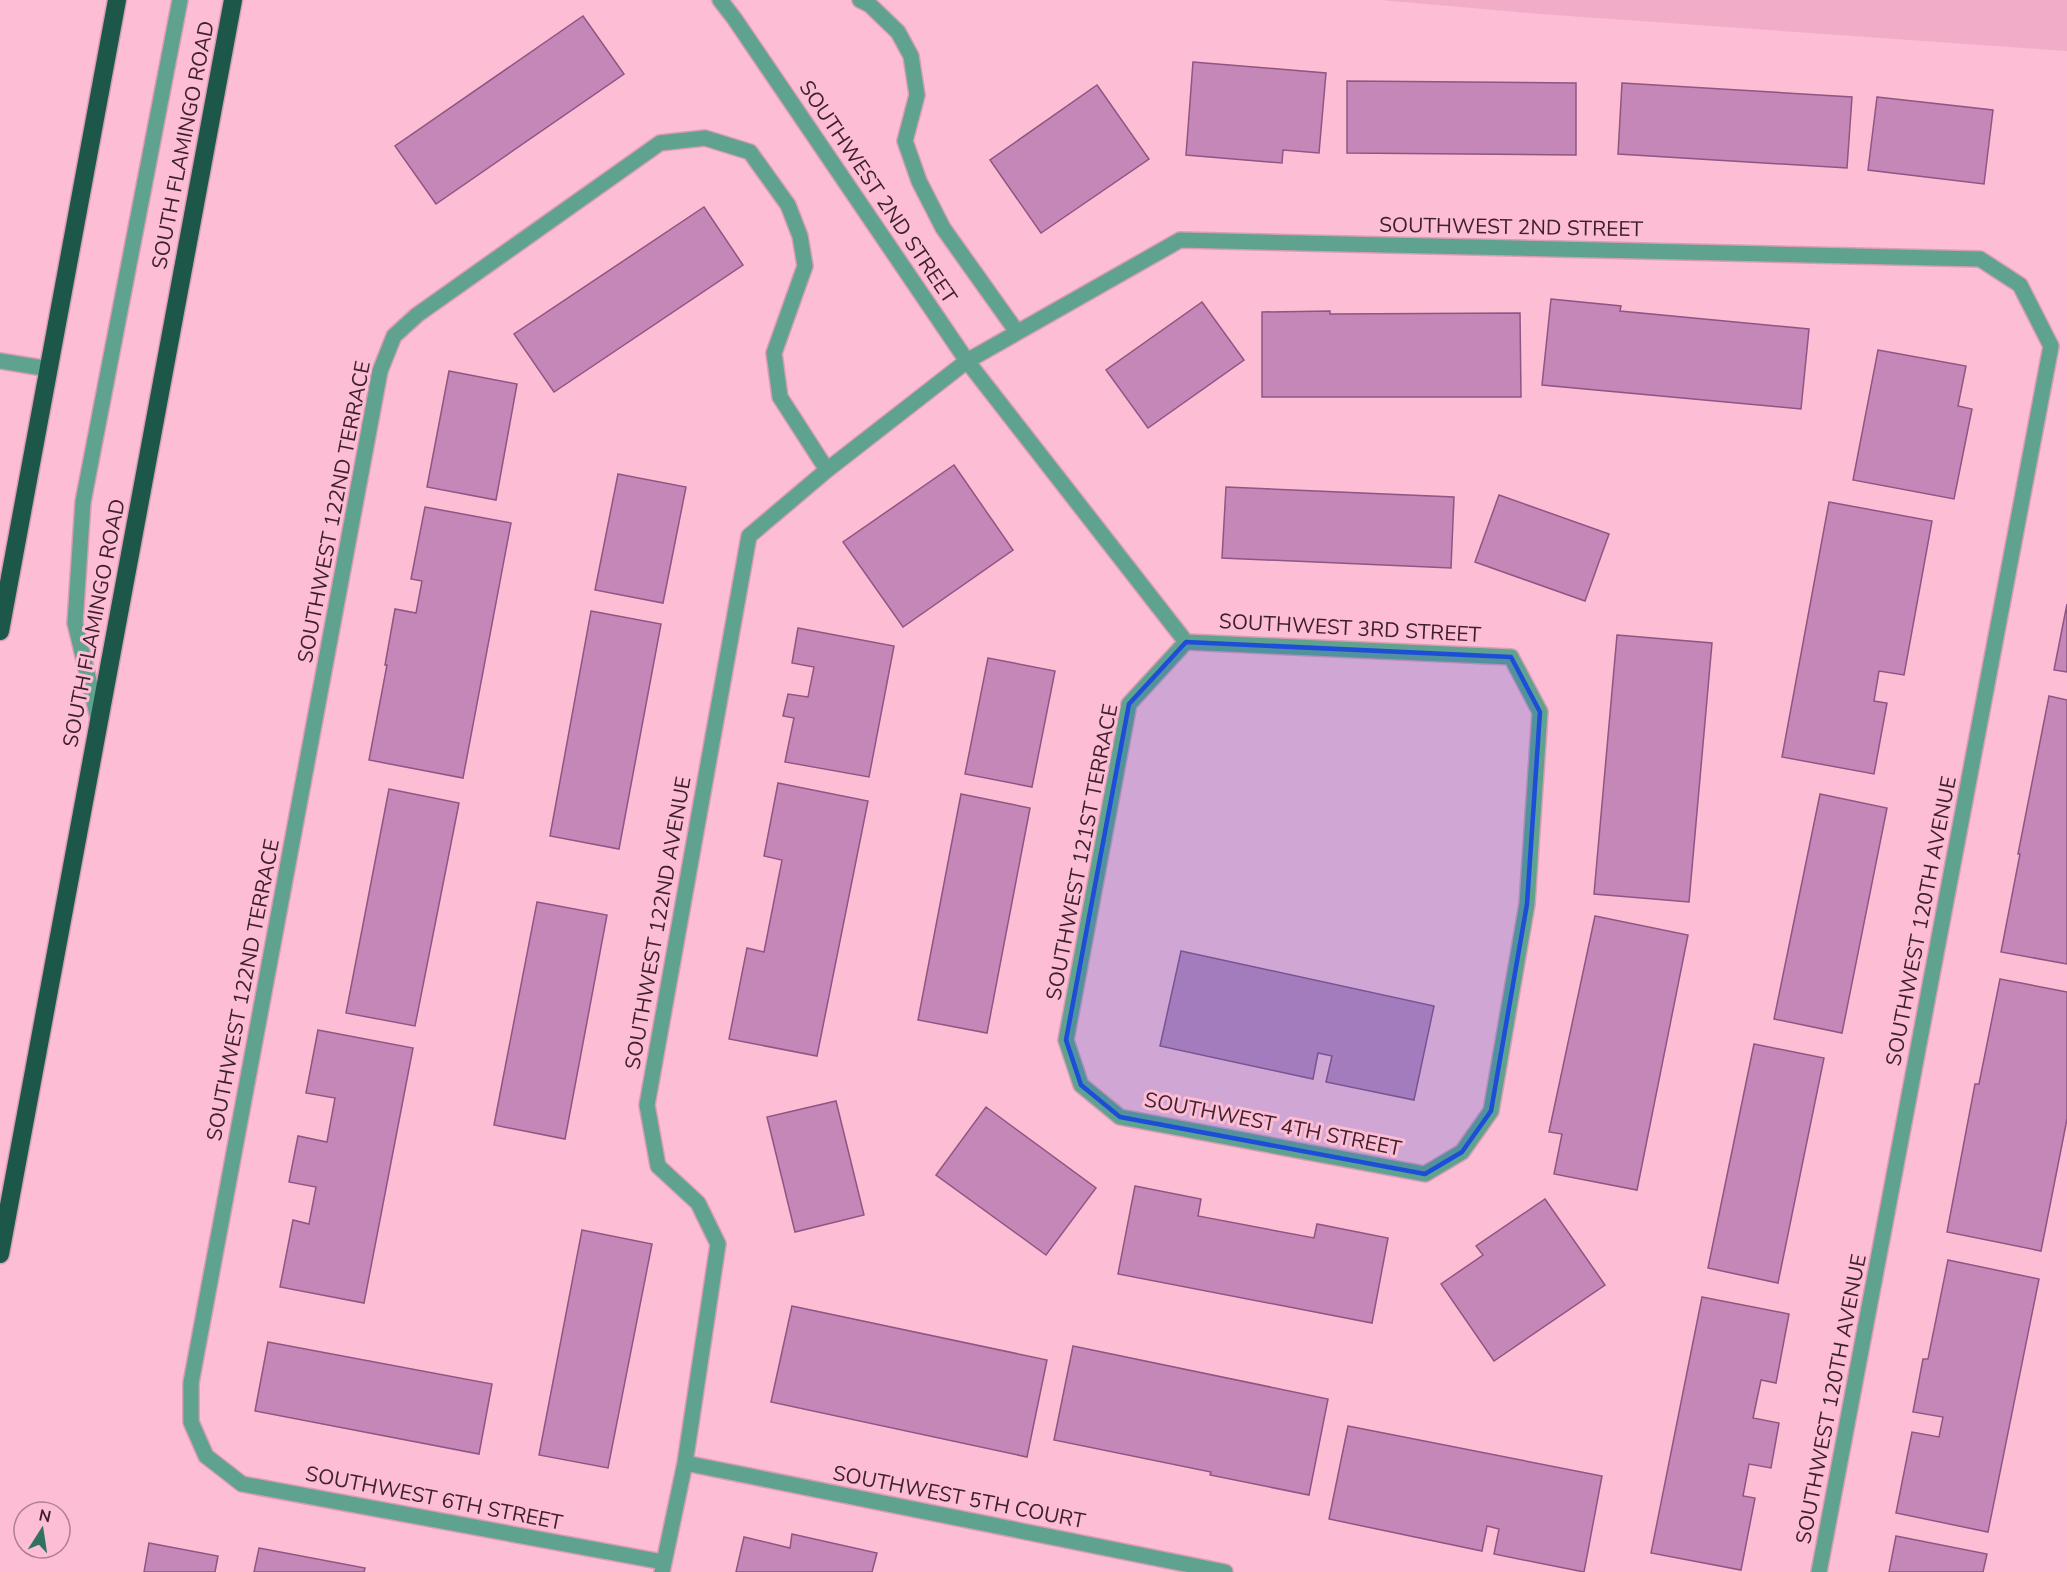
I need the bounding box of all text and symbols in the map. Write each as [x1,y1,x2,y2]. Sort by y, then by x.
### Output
street label: SOUTH FLAMINGO ROAD [145,18,221,272]
street label: SOUTHWEST 2ND STREET [793,75,964,310]
street label: SOUTHWEST 2ND STREET [1379,211,1644,243]
street label: SOUTHWEST 122ND TERRACE [291,359,377,665]
street label: SOUTH FLAMINGO ROAD [56,496,132,750]
street label: SOUTHWEST 3RD STREET [1218,607,1482,649]
street label: SOUTHWEST 121ST TERRACE [1040,701,1124,1003]
street label: SOUTHWEST 122ND AVENUE [618,774,698,1072]
street label: SOUTHWEST 120TH AVENUE [1879,774,1963,1068]
street label: SOUTHWEST 122ND TERRACE [200,837,286,1143]
street label: SOUTHWEST 4TH STREET [1142,1085,1404,1163]
street label: SOUTHWEST 120TH AVENUE [1789,1252,1873,1546]
street label: SOUTHWEST 6TH STREET [303,1459,565,1537]
street label: SOUTHWEST 5TH COURT [830,1459,1088,1535]
north arrow [12,1500,72,1560]
text: N [37,1504,53,1528]

